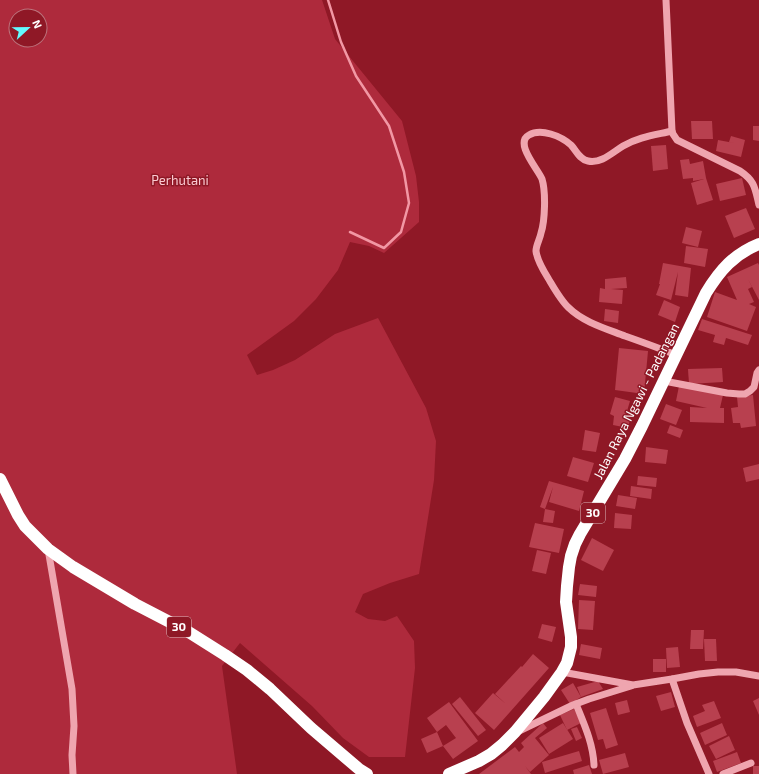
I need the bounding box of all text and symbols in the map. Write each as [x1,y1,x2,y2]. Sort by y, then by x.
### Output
north arrow [8,8,48,48]
text: N [30,18,45,30]
park label: Perhutani [151,172,209,188]
street label: Jalan Raya Ngawi - Padangan [590,320,682,482]
road number: 30 [581,503,605,523]
road number: 30 [167,617,191,637]

